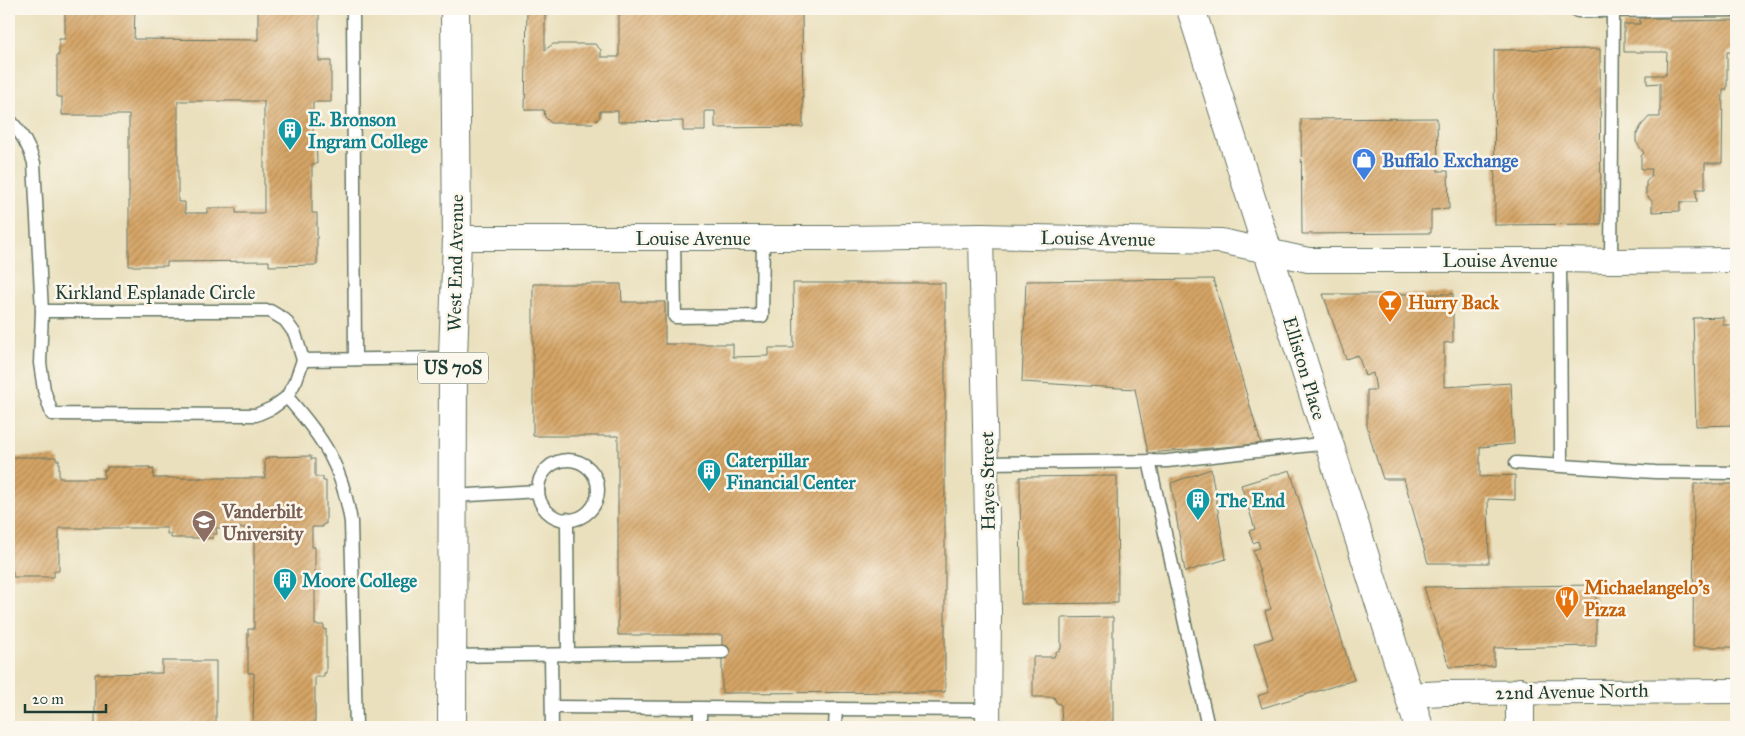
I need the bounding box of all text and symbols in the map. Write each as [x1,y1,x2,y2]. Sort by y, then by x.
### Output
place label: E. Bronson Ingram College [308,108,428,154]
building icon: E. Bronson Ingram College [277,117,303,151]
shop icon: Buffalo Exchange [1351,147,1377,181]
place label: Buffalo Exchange [1382,149,1519,173]
street label: West End Avenue [443,194,468,332]
street label: Louise Avenue [1040,226,1156,251]
street label: Louise Avenue [635,227,751,250]
street label: Louise Avenue [1442,249,1558,272]
street label: Kirkland Esplanade Circle [55,281,255,304]
bar icon: Hurry Back [1377,289,1403,323]
place label: Hurry Back [1408,291,1500,315]
street label: Elliston Place [1278,314,1331,423]
road number: US 70S [418,352,488,383]
street label: Hayes Street [975,431,1000,531]
place label: Caterpillar Financial Center [726,449,856,494]
building icon: Caterpillar Financial Center [696,458,722,492]
building icon: The End [1185,487,1211,521]
place label: The End [1215,489,1285,512]
place label: Vanderbilt University [221,500,305,546]
school or university icon: Vanderbilt University [191,509,217,543]
building icon: Moore College [272,567,298,601]
place label: Moore College [302,569,417,593]
place label: Michaelangelo’s Pizza [1584,576,1710,621]
restaurant icon: Michaelangelo’s Pizza [1554,585,1580,619]
street label: 22nd Avenue North [1495,679,1649,704]
scale bar [25,681,106,713]
text: 20 m [32,690,64,708]

